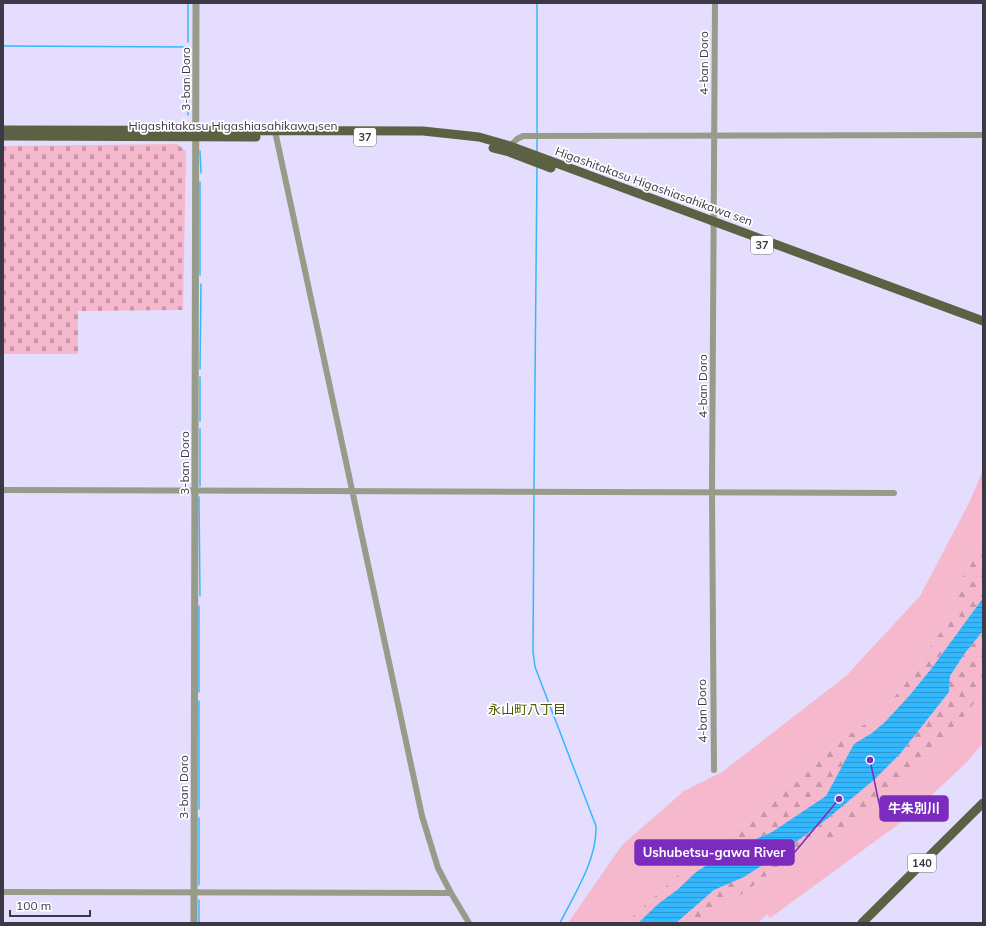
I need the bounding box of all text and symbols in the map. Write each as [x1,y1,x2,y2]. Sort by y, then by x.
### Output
street label: 4-ban Doro [696,31,711,95]
street label: 3-ban Doro [178,47,193,111]
street label: Higashitakasu Higashiasahikawa sen [128,118,338,133]
road number: 37 [354,128,376,146]
street label: Higashitakasu Higashiasahikawa sen [553,143,755,229]
road number: 37 [751,236,773,254]
street label: 4-ban Doro [695,354,710,418]
street label: 3-ban Doro [177,431,192,495]
street label: 4-ban Doro [694,679,710,743]
district label: 永山町八丁目 [488,701,566,717]
street label: 3-ban Doro [176,755,191,819]
callout: 牛朱別川 [880,796,948,821]
text: 牛朱別川 [888,800,940,816]
callout: Ushubetsu-gawa River [635,840,794,865]
text: Ushubetsu-gawa River [643,844,786,860]
road number: 140 [908,854,936,872]
scale bar [10,892,90,918]
text: 100 m [16,898,51,913]

